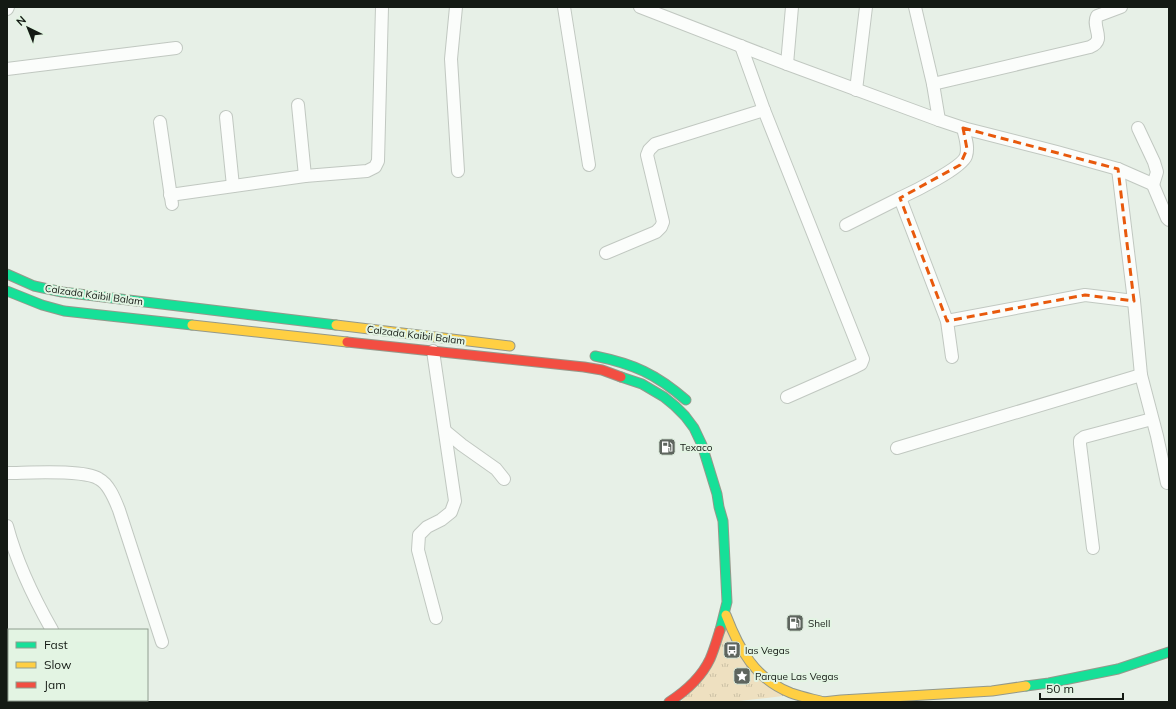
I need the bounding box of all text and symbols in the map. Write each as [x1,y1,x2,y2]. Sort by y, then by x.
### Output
north arrow [8,8,48,48]
text: N [13,13,29,29]
street label: Calzada Kaibil Balam [44,282,144,308]
street label: Calzada Kaibil Balam [366,323,466,348]
fuel station icon: Texaco [657,437,677,457]
place label: Texaco [680,441,713,454]
fuel station icon: Shell [785,613,805,633]
place label: Shell [808,617,830,630]
legend [8,629,148,701]
text: Fast [44,637,68,652]
bus stop icon: las Vegas [722,640,742,660]
place label: las Vegas [745,644,790,657]
text: Slow [44,657,72,672]
place icon: Parque Las Vegas [732,666,752,686]
place label: Parque Las Vegas [755,670,839,683]
scale bar [1040,675,1123,701]
text: Jam [44,677,66,692]
text: 50 m [1046,681,1074,696]

